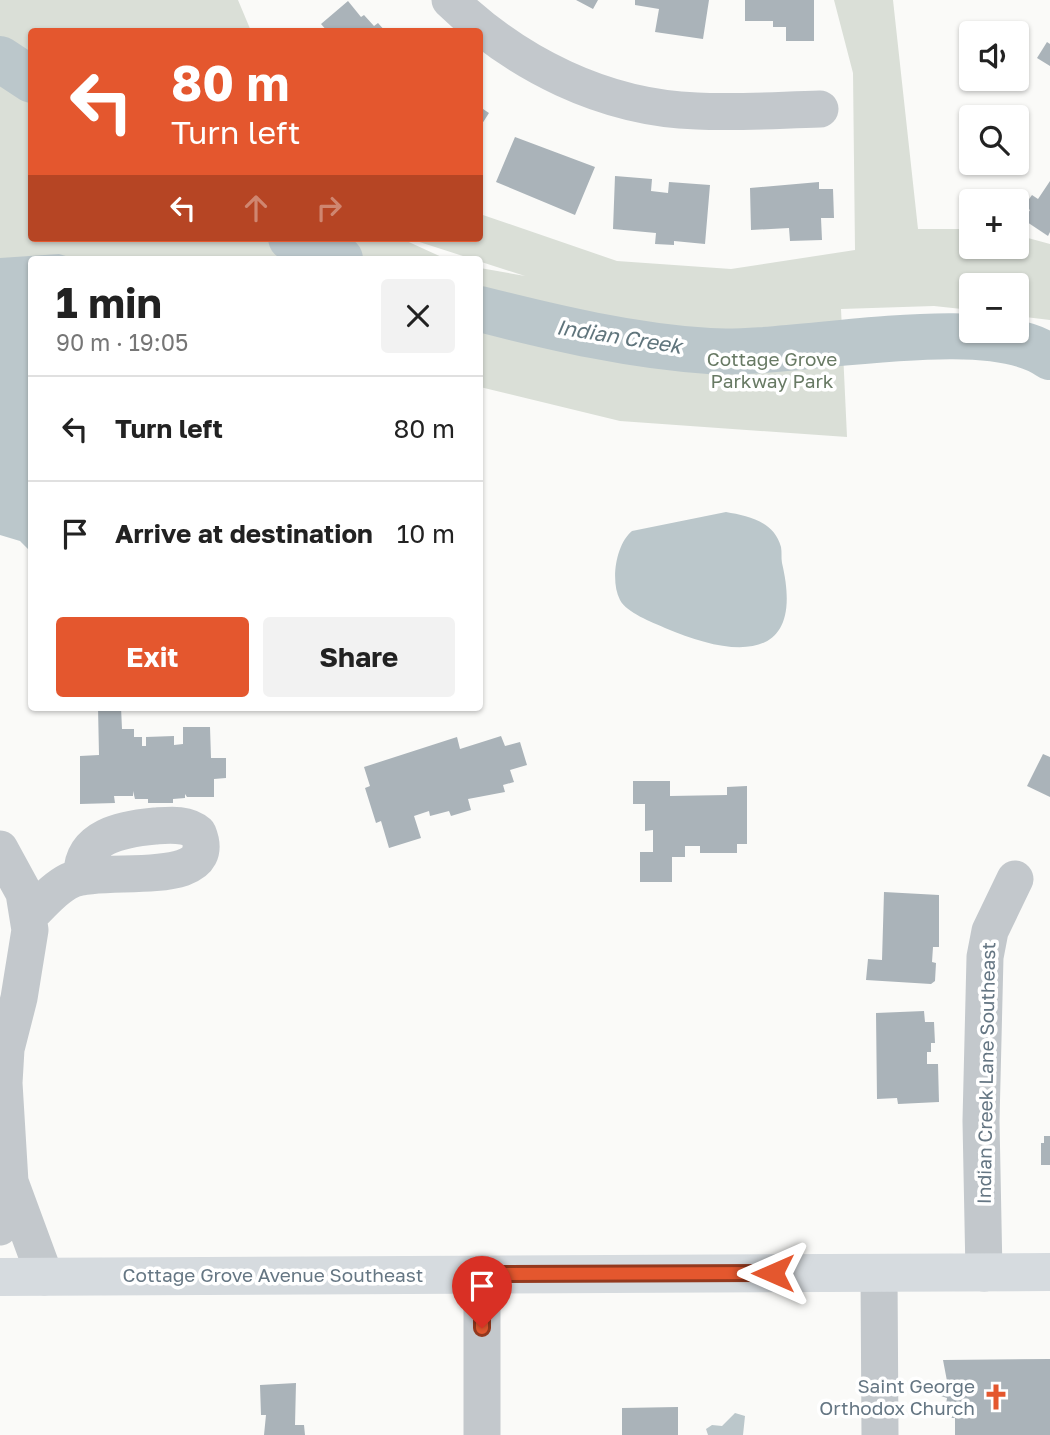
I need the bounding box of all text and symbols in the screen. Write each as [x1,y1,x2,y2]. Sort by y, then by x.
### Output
map controls [959,21,1029,343]
button: sound [959,21,1029,91]
text: 80 m [171,53,289,112]
icon: left [56,56,147,147]
button: search [959,105,1029,175]
text: Turn left [171,113,300,151]
icon: left [164,189,202,227]
icon: ahead [237,189,275,227]
icon: right [310,189,348,227]
button: + [959,189,1029,259]
button: − [959,273,1029,343]
text: 1 min [56,277,162,327]
button: close [381,279,455,353]
water label: Indian Creek [555,313,686,359]
text: 90 m · 19:05 [56,328,188,356]
park label: Cottage Grove Parkway Park [707,347,837,392]
icon: left [56,410,94,448]
text: Turn left [115,413,223,444]
text: 80 m [394,413,455,444]
icon: arrive [56,515,94,553]
text: Arrive at destination [115,518,373,549]
text: 10 m [397,518,455,549]
button: Exit [56,617,249,697]
button: Share [263,617,455,697]
street label: Indian Creek Lane Southeast [972,942,999,1204]
position arrow [736,1236,810,1310]
pin [452,1256,512,1328]
street label: Cottage Grove Avenue Southeast [123,1263,423,1286]
icon: arrive [463,1267,501,1305]
place label: Saint George Orthodox Church [819,1374,975,1419]
church icon: Saint George Orthodox Church [981,1382,1011,1412]

